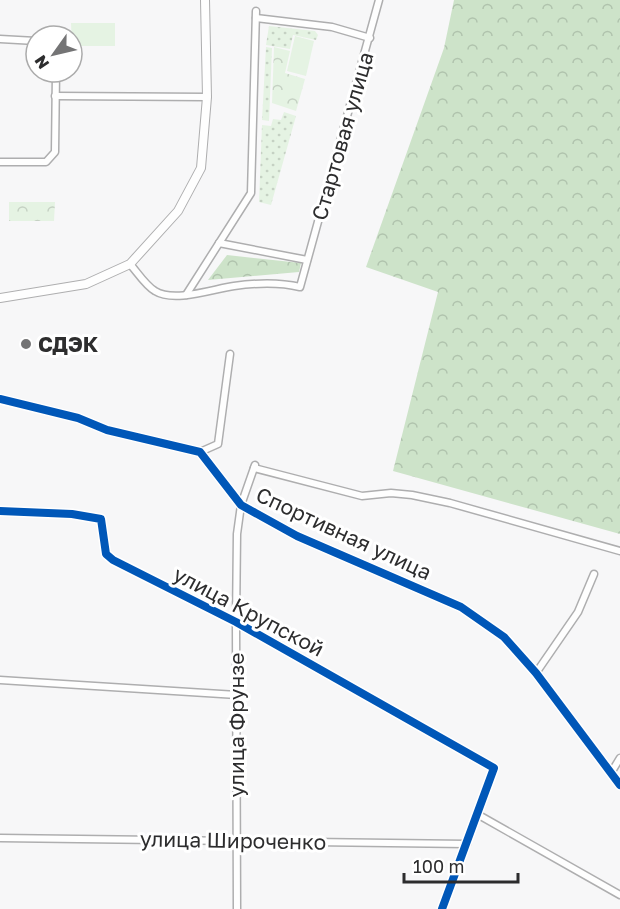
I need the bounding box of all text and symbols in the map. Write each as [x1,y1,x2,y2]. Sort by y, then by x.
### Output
north arrow [24,24,84,84]
street label: Стартовая улица [306,49,378,223]
text: N [30,52,53,73]
place label: СДЭК [38,331,99,357]
marker: СДЭК [19,337,33,351]
street label: Спортивная улица [252,481,436,585]
street label: улица Крупской [169,560,329,662]
street label: улица Фрунзе [223,652,249,798]
street label: улица Широченко [140,825,326,855]
scale bar [404,846,518,884]
text: 100 m [413,855,464,877]

